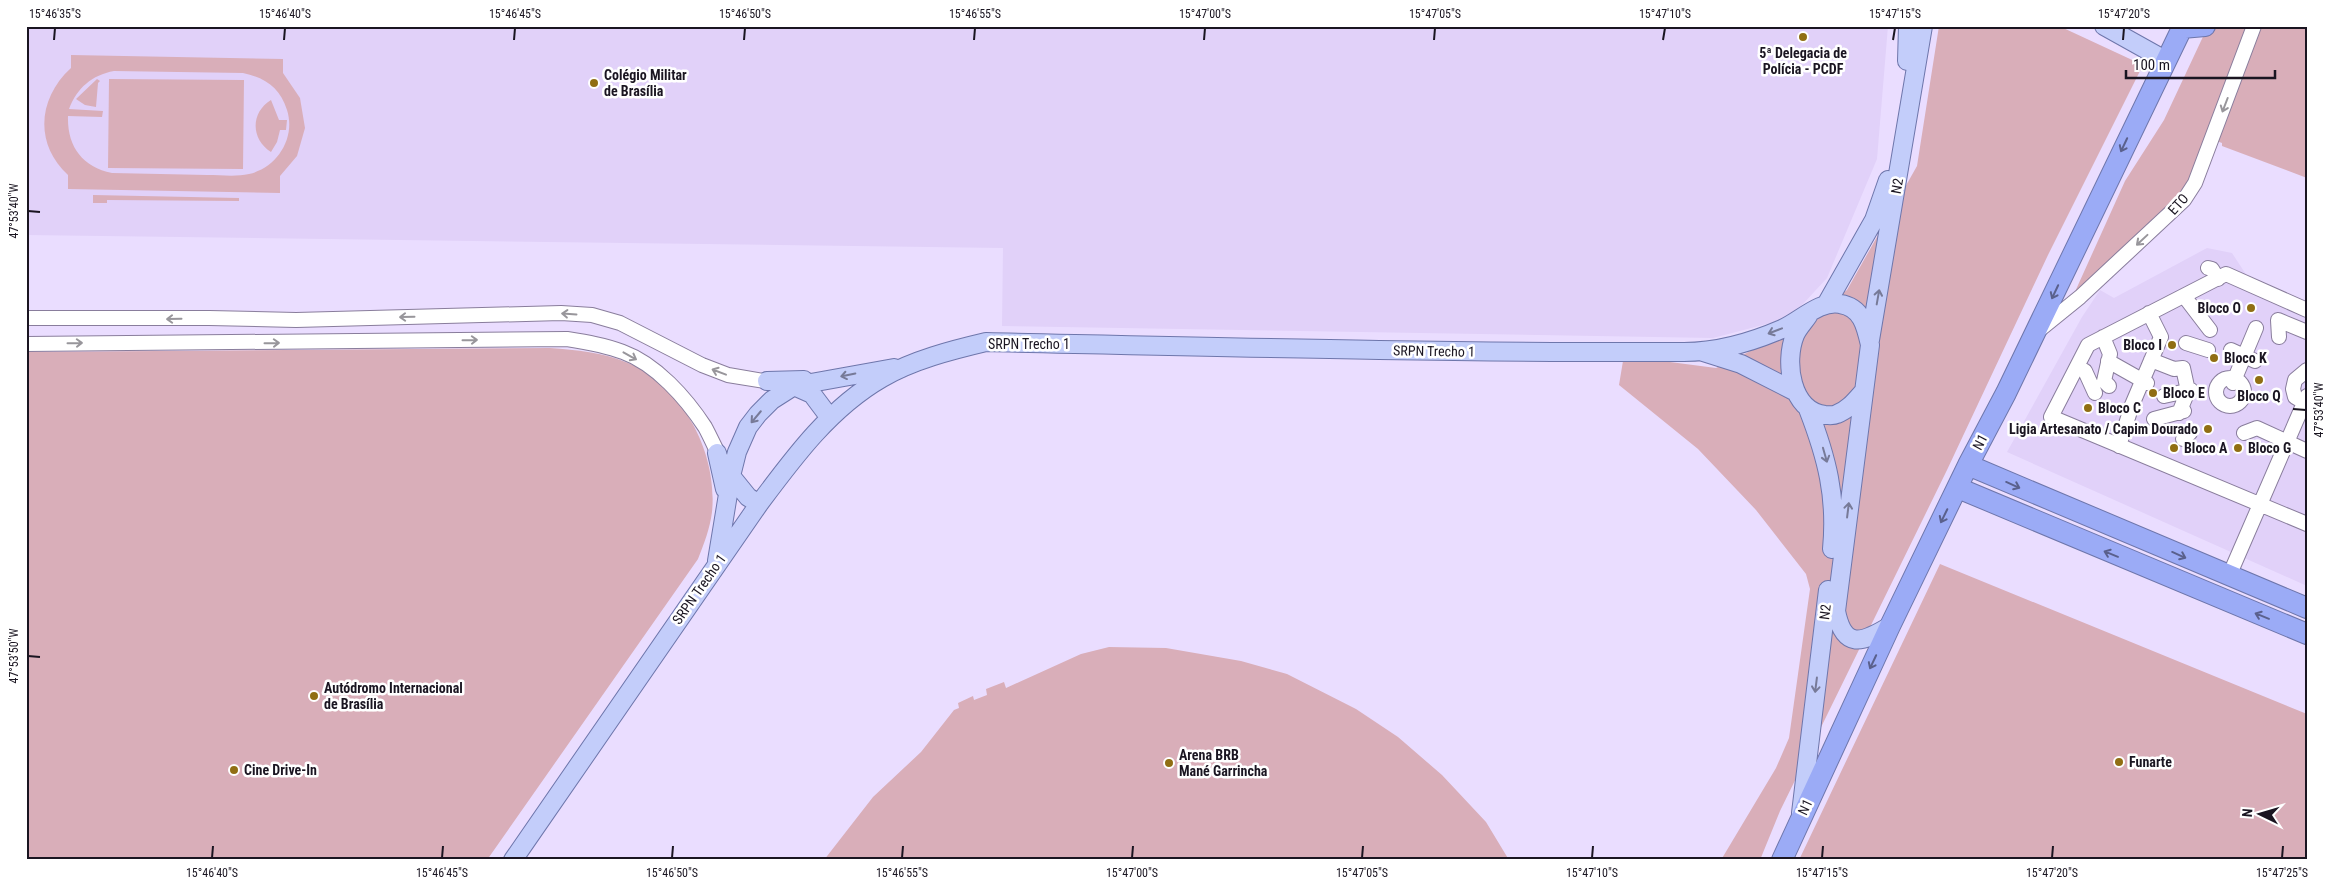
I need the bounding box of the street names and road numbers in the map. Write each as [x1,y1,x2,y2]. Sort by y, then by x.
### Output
street label: N2 [1888,177,1906,195]
street label: ETO [2164,190,2192,218]
street label: SRPN Trecho 1 [988,336,1070,352]
street label: SRPN Trecho 1 [1393,342,1475,360]
street label: N1 [1969,431,1991,453]
street label: SRPN Trecho 1 [669,551,729,627]
street label: N2 [1816,603,1834,621]
street label: N1 [1794,797,1816,817]

